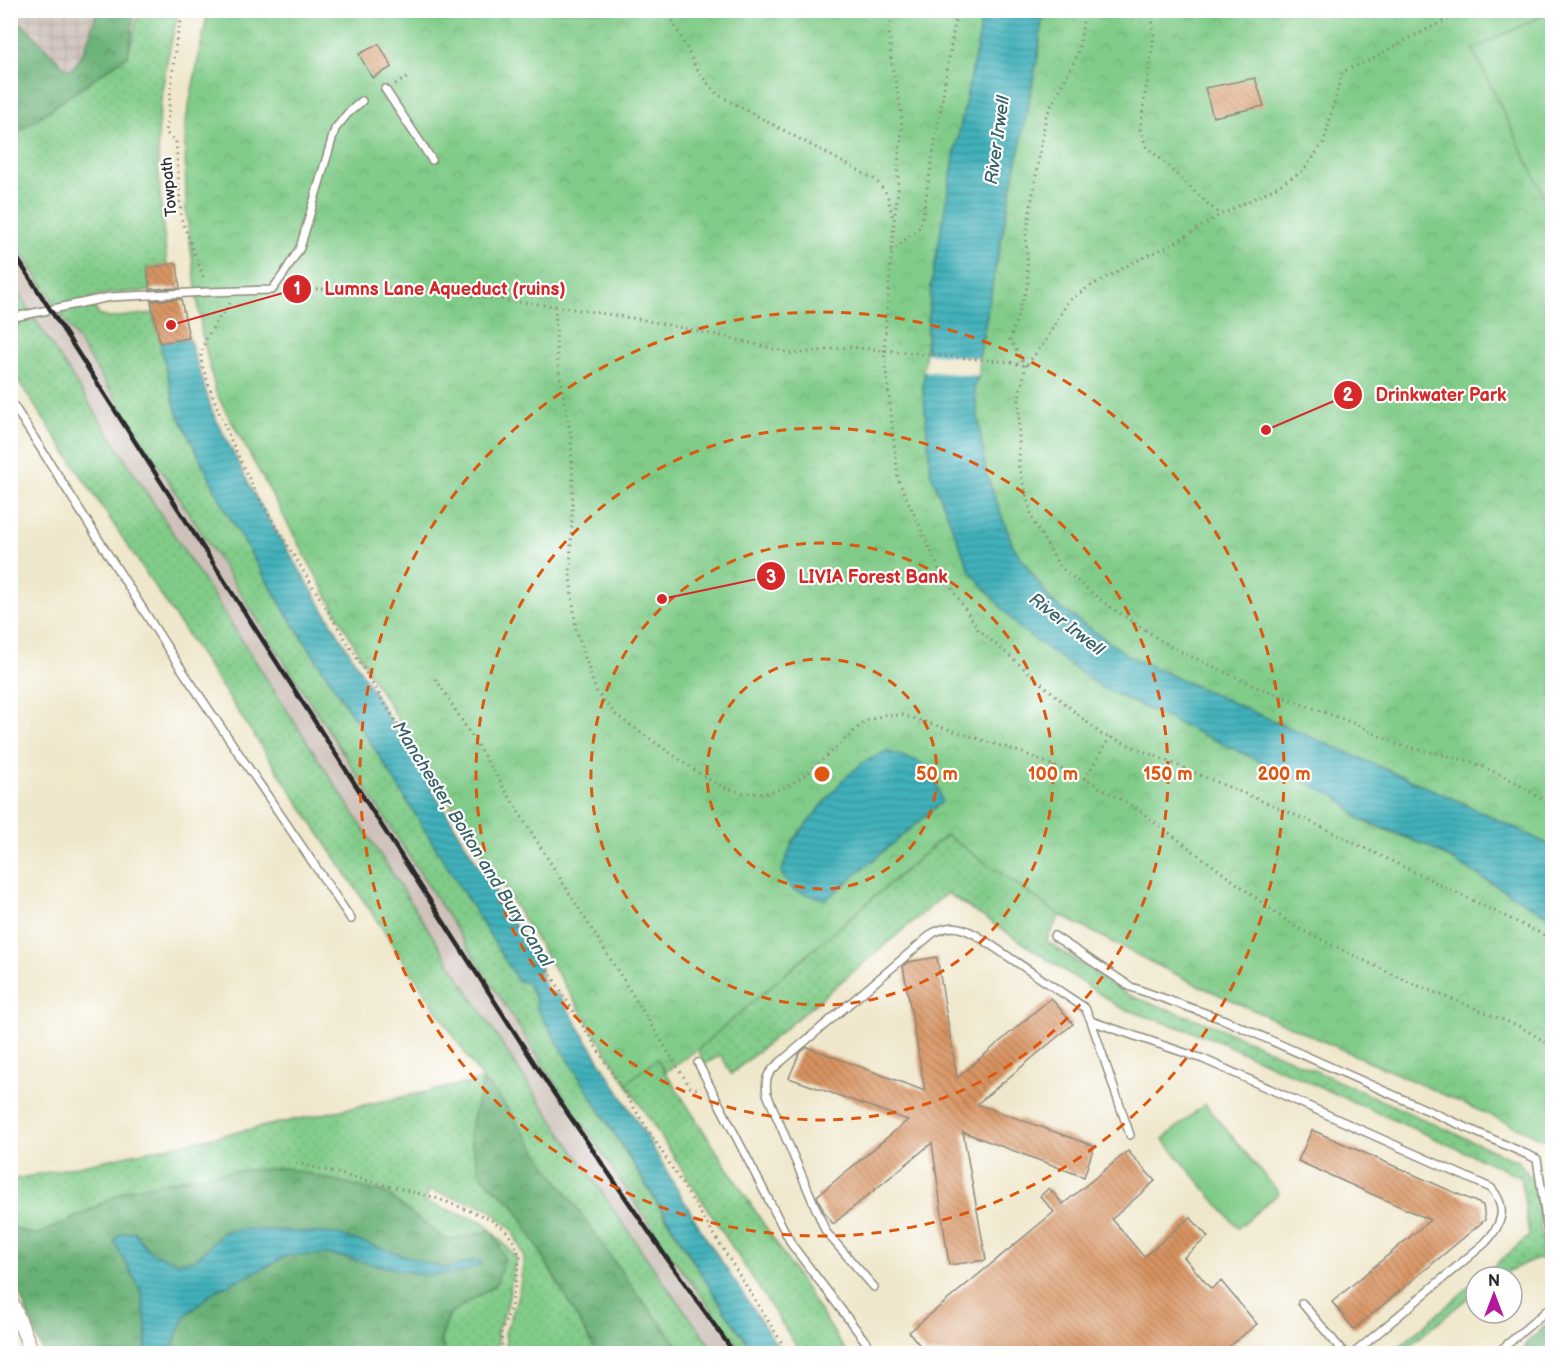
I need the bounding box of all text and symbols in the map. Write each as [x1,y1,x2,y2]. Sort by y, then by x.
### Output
water label: River Irwell [981,94,1014,186]
street label: Towpath [157,156,182,217]
callout: Lumns Lane Aqueduct (ruins) [282,271,577,307]
text: 1 [293,279,301,300]
text: Lumns Lane Aqueduct (ruins) [324,279,566,300]
callout: Drinkwater Park [1333,377,1519,413]
text: 2 [1343,385,1354,406]
text: Drinkwater Park [1375,385,1507,406]
callout: LIVIA Forest Bank [756,558,960,594]
text: 3 [766,567,776,588]
text: LIVIA Forest Bank [798,567,948,588]
water label: River Irwell [1025,589,1109,661]
water label: Manchester, Bolton and Bury Canal [388,718,558,972]
centre of rings [812,764,832,784]
text: 50 m [916,764,958,785]
text: 100 m [1028,764,1078,785]
text: 150 m [1143,764,1193,785]
text: 200 m [1257,764,1311,785]
north arrow [1464,1265,1524,1325]
text: N [1488,1272,1500,1291]

